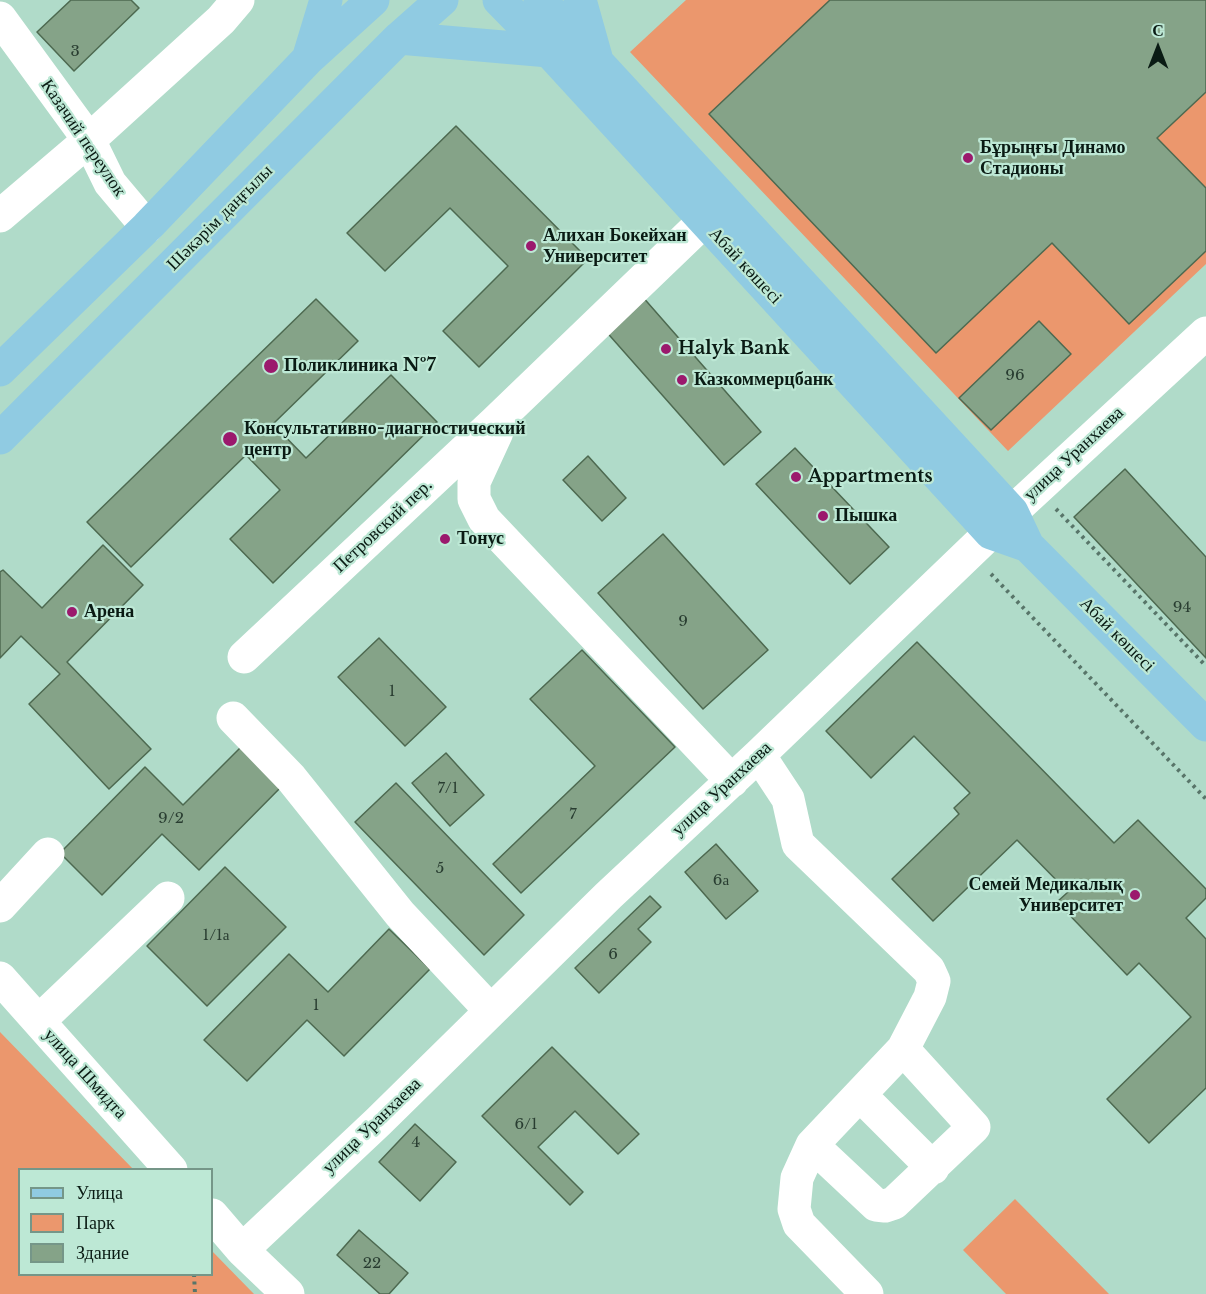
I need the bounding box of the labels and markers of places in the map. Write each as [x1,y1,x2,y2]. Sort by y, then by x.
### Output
place label: Бұрыңғы Динамо Стадионы [980,137,1126,180]
marker: Бұрыңғы Динамо Стадионы [961,151,975,165]
place label: Алихан Бокейхан Университет [543,225,687,268]
marker: Алихан Бокейхан Университет [524,239,538,253]
place label: Halyk Bank [678,338,789,360]
marker: Halyk Bank [659,342,673,356]
place label: Поликлиника №7 [284,355,436,377]
marker: Поликлиника №7 [262,357,280,375]
place label: Казкоммерцбанк [694,369,833,391]
marker: Казкоммерцбанк [675,373,689,387]
place label: Консультативно-диагностический центр [244,418,526,460]
marker: Консультативно-диагностический центр [221,430,239,448]
place label: Appartments [808,466,933,488]
marker: Appartments [789,470,803,484]
place label: Пышка [835,505,897,527]
marker: Пышка [816,509,830,523]
place label: Тонус [457,528,504,550]
marker: Тонус [438,532,452,546]
place label: Арена [84,601,134,623]
marker: Арена [65,605,79,619]
place label: Семей Медикалық Университет [969,874,1123,916]
marker: Семей Медикалық Университет [1128,888,1142,902]

